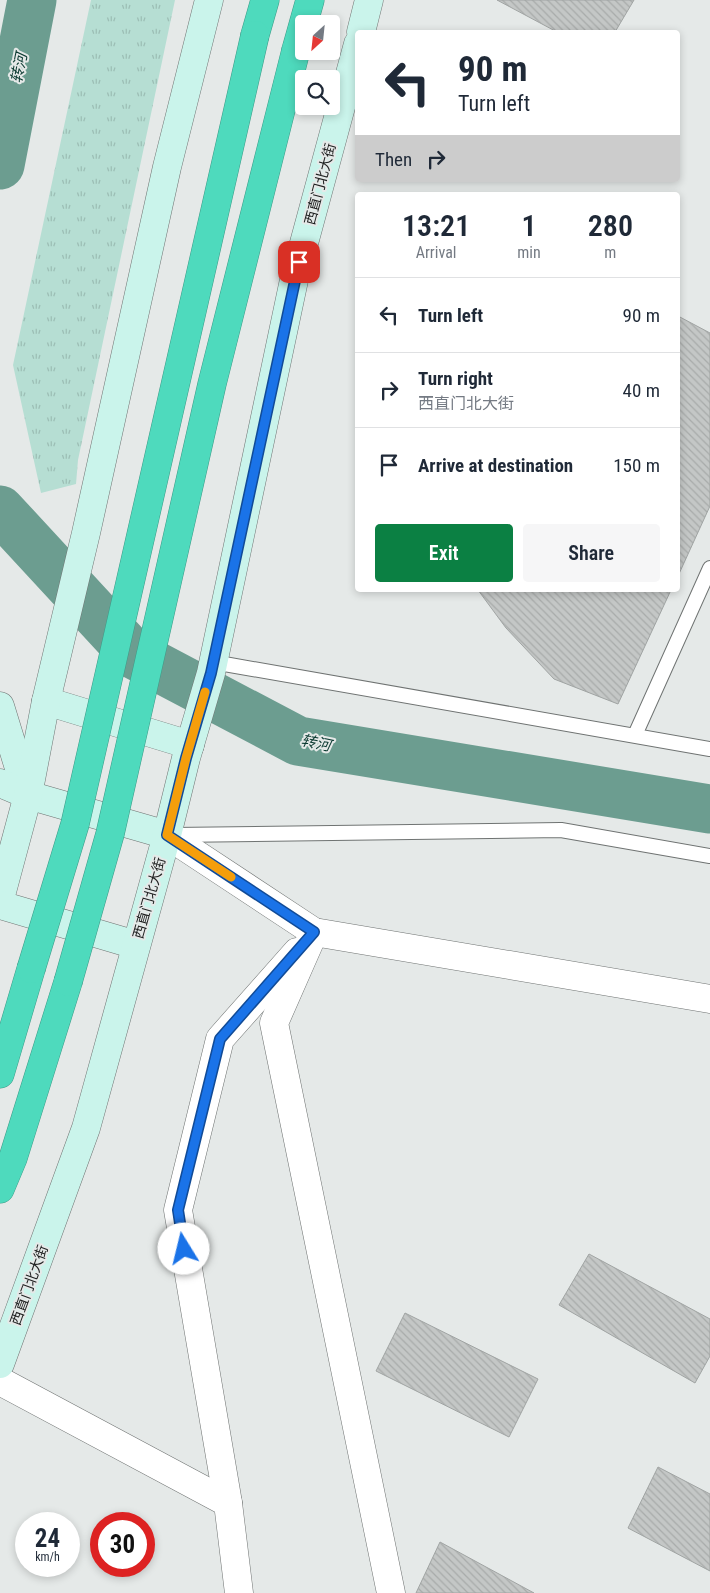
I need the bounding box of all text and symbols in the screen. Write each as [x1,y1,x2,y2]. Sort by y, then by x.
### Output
north arrow [295,15,340,60]
map controls [295,15,340,115]
water label: 转河 [7,49,31,84]
text: 90 m [458,49,527,90]
icon: left [375,50,440,115]
button: search [295,70,340,115]
text: Turn left [458,91,530,116]
street label: 西直门北大街 [301,141,339,227]
icon: right [422,145,450,173]
text: Then [375,148,412,171]
text: 13:21 [402,208,470,243]
text: 1 [521,208,537,243]
text: 280 [588,208,633,243]
pin [278,241,320,283]
text: Arrival [416,243,456,262]
text: min [517,243,541,262]
text: m [604,243,616,262]
icon: arrive [285,248,313,276]
icon: left [375,301,403,329]
text: Turn left [418,304,483,327]
text: 90 m [623,304,660,327]
text: Turn right [418,367,493,390]
icon: right [375,376,403,404]
text: 40 m [623,379,660,402]
text: 西直门北大街 [418,394,514,413]
icon: arrive [375,451,403,479]
text: Arrive at destination [418,454,573,477]
text: 150 m [613,454,660,477]
button: Exit [375,524,513,582]
button: Share [523,524,660,582]
water label: 转河 [300,731,335,755]
street label: 西直门北大街 [130,855,168,941]
position arrow [157,1222,209,1274]
street label: 西直门北大街 [7,1243,51,1327]
speed limit sign: 30 [90,1512,155,1577]
text: 24 [35,1524,60,1553]
text: km/h [35,1550,60,1564]

